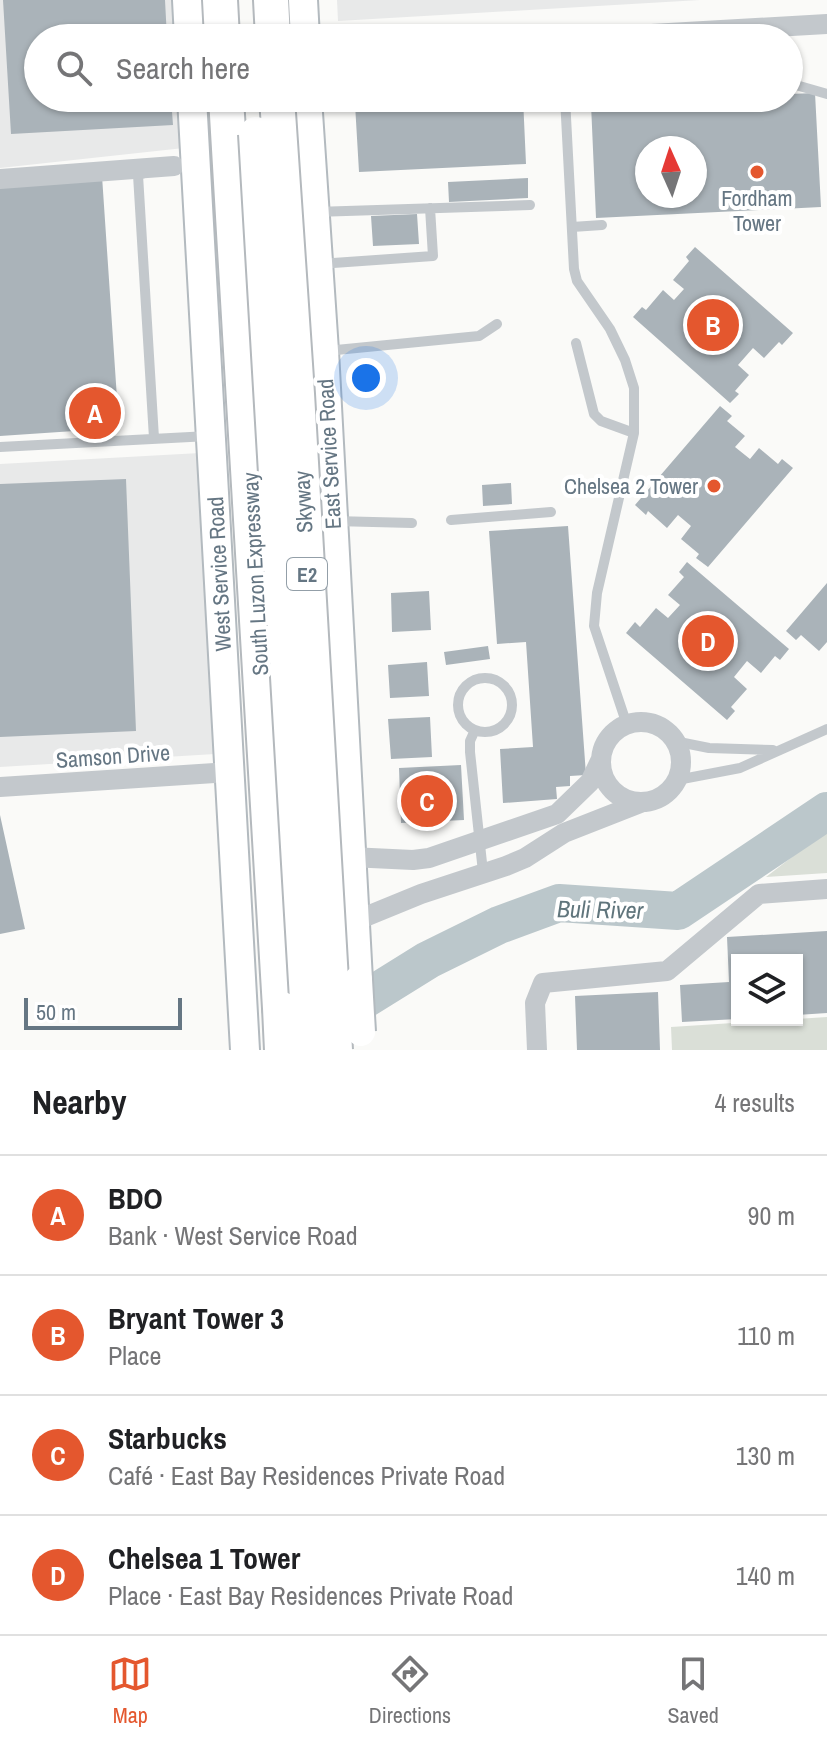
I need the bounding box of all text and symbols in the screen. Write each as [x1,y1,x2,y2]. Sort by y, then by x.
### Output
search box [24,24,803,112]
icon: search [52,46,96,90]
text: Search here [116,48,250,88]
north arrow [635,136,707,208]
marker: Fordham Tower [748,163,766,181]
place label: Fordham Tower [721,183,793,238]
pin: B [687,295,739,355]
your location [346,358,386,398]
street label: East Service Road [310,378,348,530]
pin: A [69,383,121,443]
street label: Skyway [286,470,320,534]
place label: Chelsea 2 Tower [564,471,698,501]
street label: South Luzon Expressway [235,472,275,676]
marker: Chelsea 2 Tower [705,477,723,495]
street label: West Service Road [200,496,238,652]
road number: E2 [287,558,327,590]
pin: D [682,611,734,671]
street label: Samson Drive [55,737,171,775]
pin: C [401,771,453,831]
water label: Buli River [557,892,645,926]
map controls [731,954,803,1026]
button: layers [731,954,803,1026]
scale bar [24,994,182,1030]
text: 50 m [36,997,76,1027]
text: Nearby [32,1079,127,1125]
text: 4 results [714,1085,795,1120]
text: BDO [108,1178,163,1218]
text: A [50,1198,66,1233]
text: 90 m [748,1198,795,1233]
text: Bank · West Service Road [108,1218,358,1253]
text: Bryant Tower 3 [108,1298,284,1338]
text: B [50,1318,66,1353]
text: 110 m [737,1318,795,1353]
text: Place [108,1338,161,1373]
text: Starbucks [108,1418,227,1458]
text: C [50,1438,66,1473]
text: 130 m [736,1438,795,1473]
text: Café · East Bay Residences Private Road [108,1458,505,1493]
text: Chelsea 1 Tower [108,1538,300,1578]
text: D [50,1558,66,1593]
text: 140 m [736,1558,795,1593]
text: Place · East Bay Residences Private Road [108,1578,513,1613]
tab: Map [108,1652,152,1730]
tab: Directions [369,1652,451,1730]
tab: Saved [668,1652,719,1730]

